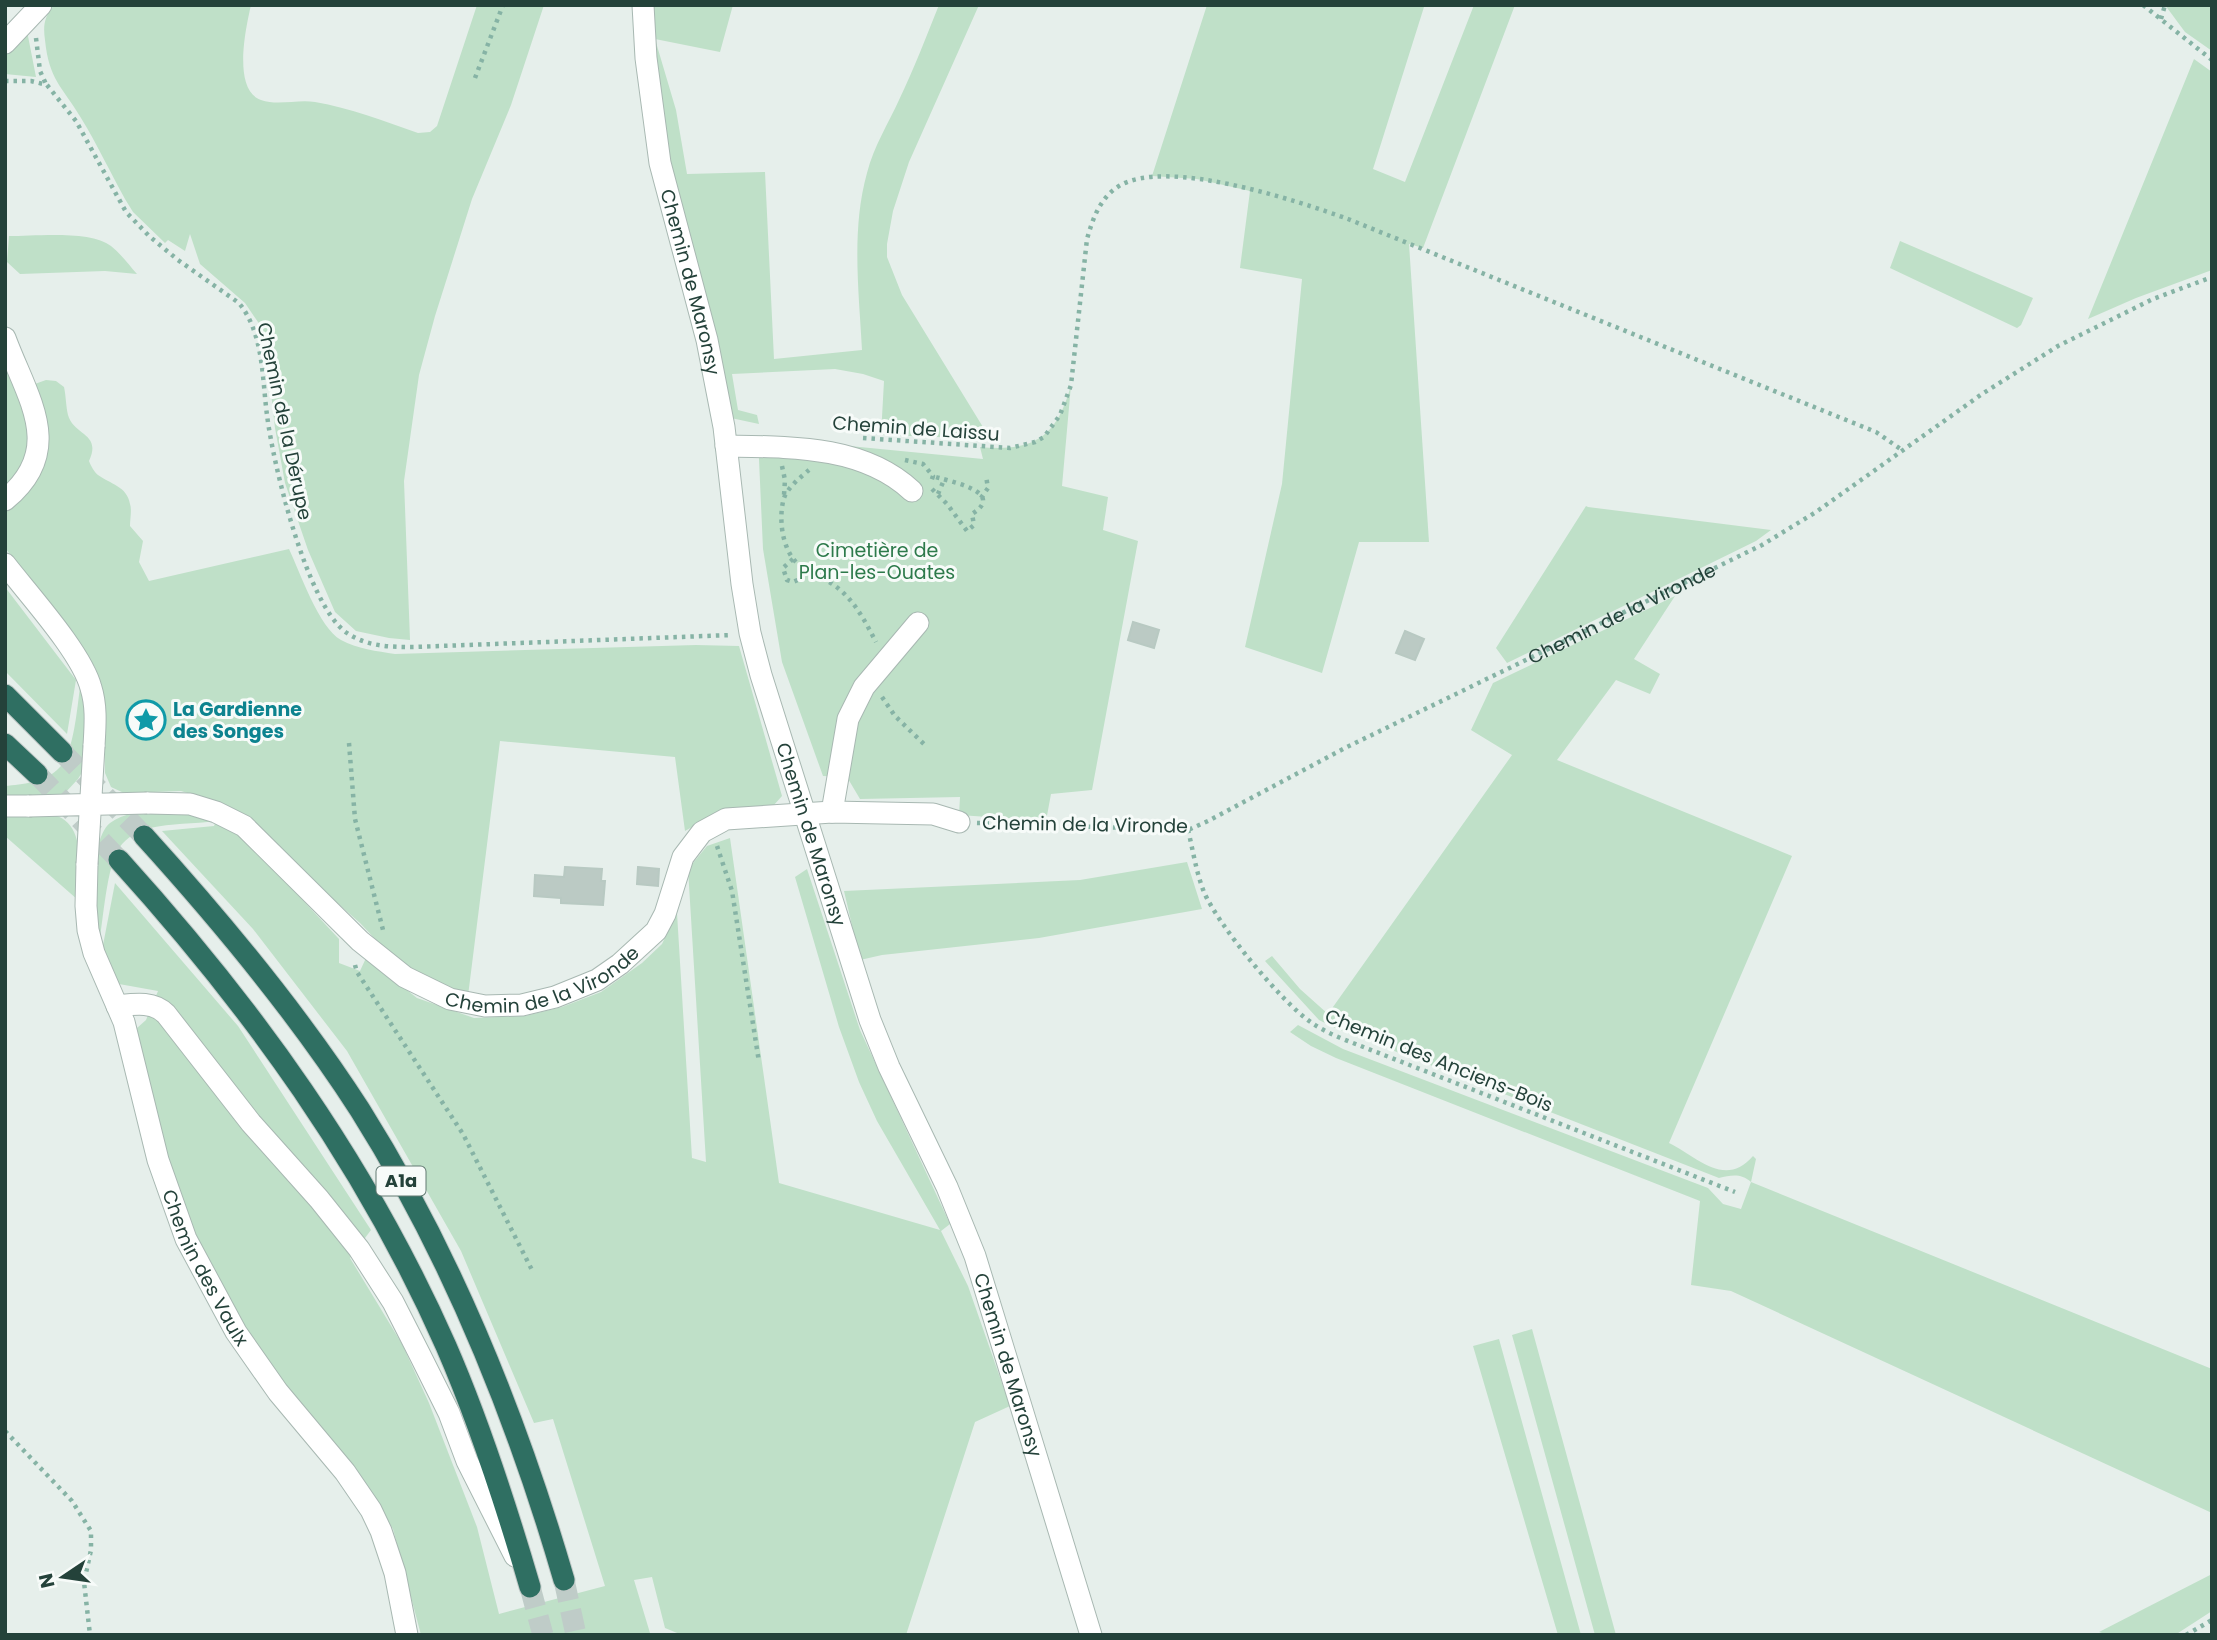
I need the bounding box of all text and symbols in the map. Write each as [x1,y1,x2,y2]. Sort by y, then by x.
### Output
street label: Chemin de Maronsy [654,186,727,378]
street label: Chemin de la Dérupe [250,320,319,522]
street label: Chemin de Laissu [831,409,1000,448]
park label: Cimetière de Plan-les-Ouates [799,537,955,586]
street label: Chemin de la Vironde [1523,557,1720,671]
place label: La Gardienne des Songes [173,696,302,745]
place icon: La Gardienne des Songes [125,699,167,741]
street label: Chemin de Maronsy [769,739,853,930]
street label: Chemin de la Vironde [982,809,1188,840]
street label: Chemin de la Vironde [443,940,645,1020]
street label: Chemin des Anciens-Bois [1321,1002,1557,1119]
road number: A1a [376,1166,426,1196]
street label: Chemin des Vaulx [156,1186,255,1352]
street label: Chemin de Maronsy [967,1270,1049,1461]
north arrow [28,1542,98,1612]
text: N [32,1571,62,1591]

